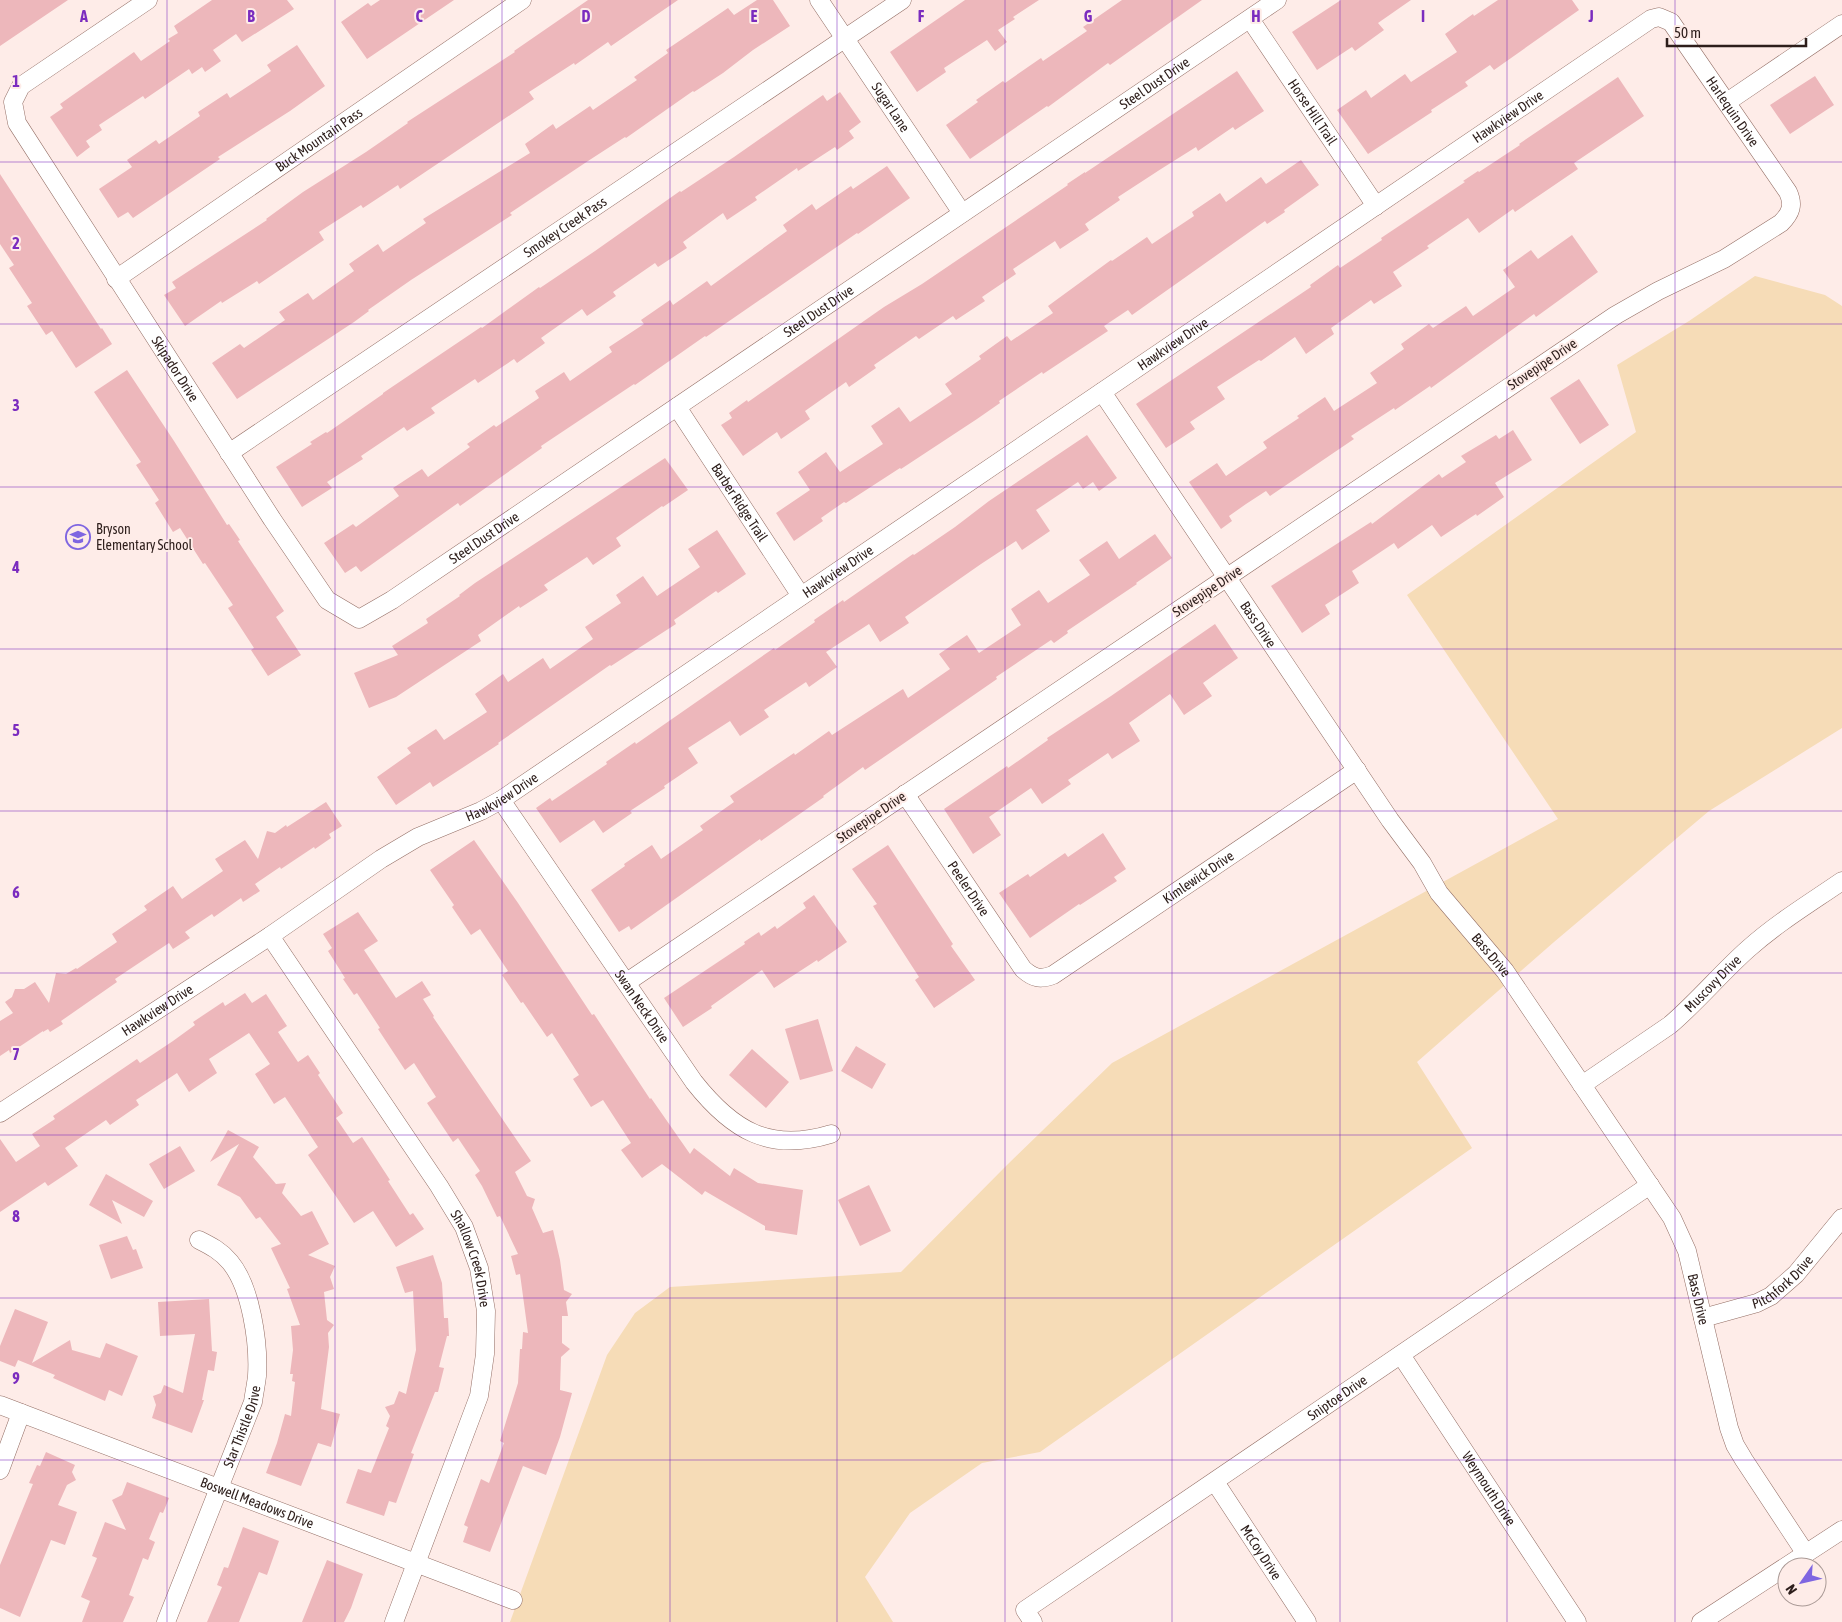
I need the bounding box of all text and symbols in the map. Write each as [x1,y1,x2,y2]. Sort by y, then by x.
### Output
text: A [79,7,88,25]
text: B [247,7,255,25]
text: C [415,7,423,25]
text: D [582,7,591,25]
text: E [751,7,758,25]
text: F [918,7,925,25]
text: G [1084,7,1093,25]
text: H [1251,7,1261,25]
text: I [1421,7,1425,25]
text: J [1587,7,1594,25]
scale bar [1667,15,1806,47]
text: 50 m [1674,24,1701,41]
street label: Steel Dust Drive [1116,54,1192,112]
text: 1 [12,72,20,90]
street label: Harlequin Drive [1703,74,1762,150]
street label: Horse Hill Trail [1285,76,1340,148]
street label: Sugar Lane [869,79,913,135]
street label: Hawkview Drive [1469,87,1546,146]
street label: Buck Mountain Pass [272,104,365,175]
street label: Smokey Creek Pass [520,193,610,260]
text: 2 [12,234,20,252]
street label: Steel Dust Drive [780,282,856,340]
street label: Hawkview Drive [1134,314,1211,373]
street label: Skipador Drive [148,333,202,404]
street label: Stovepipe Drive [1504,335,1580,393]
text: 3 [12,396,20,414]
street label: Barber Ridge Trail [708,460,771,545]
street label: Steel Dust Drive [446,508,522,567]
place label: Bryson Elementary School [96,521,192,553]
school or university icon: Bryson Elementary School [65,524,91,550]
street label: Hawkview Drive [799,542,876,601]
text: 4 [11,558,20,576]
street label: Stovepipe Drive [1169,562,1245,620]
street label: Bass Drive [1237,598,1280,650]
text: 5 [12,721,20,739]
street label: Hawkview Drive [463,769,541,825]
street label: Stovepipe Drive [833,788,909,846]
street label: Kimlewick Drive [1160,847,1237,907]
street label: Peeler Drive [945,858,993,919]
text: 6 [12,883,20,901]
street label: Bass Drive [1468,930,1514,980]
street label: Muscovy Drive [1681,952,1744,1015]
street label: Swan Neck Drive [612,967,673,1046]
street label: Hawkview Drive [119,981,196,1039]
text: 7 [12,1045,20,1063]
text: 8 [12,1207,20,1225]
street label: Shallow Creek Drive [447,1207,493,1308]
street label: Pitchfork Drive [1750,1252,1816,1312]
street label: Bass Drive [1685,1272,1712,1326]
text: 9 [12,1369,20,1387]
street label: Sniptoe Drive [1304,1372,1370,1424]
street label: Star Thistle Drive [220,1384,264,1470]
street label: Weymouth Drive [1459,1449,1519,1529]
street label: Boswell Meadows Drive [198,1474,316,1531]
street label: McCoy Drive [1237,1522,1285,1583]
north arrow [1777,1557,1827,1607]
text: N [1782,1581,1800,1597]

